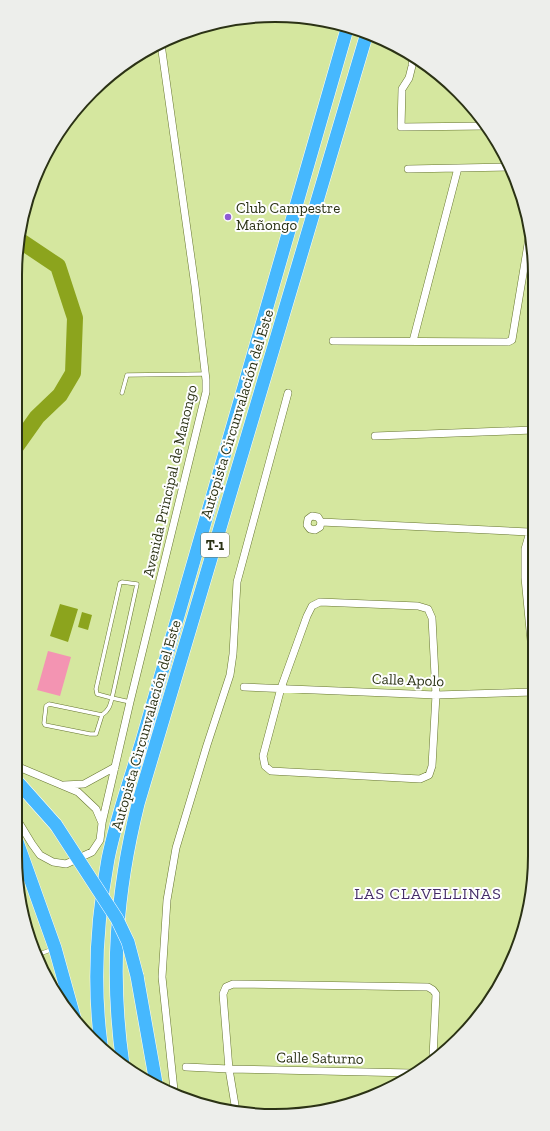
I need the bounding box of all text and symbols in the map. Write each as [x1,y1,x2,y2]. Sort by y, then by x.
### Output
place label: Club Campestre Mañongo [236,199,340,234]
marker: Club Campestre Mañongo [223,212,233,222]
street label: Autopista Circunvalación del Este [197,307,277,521]
street label: Avenida Principal de Manongo [139,383,201,579]
road number: T-1 [201,533,229,557]
street label: Autopista Circunvalación del Este [107,618,185,832]
street label: Calle Apolo [372,670,445,690]
district label: LAS CLAVELLINAS [354,884,502,903]
street label: Calle Saturno [276,1048,364,1068]

